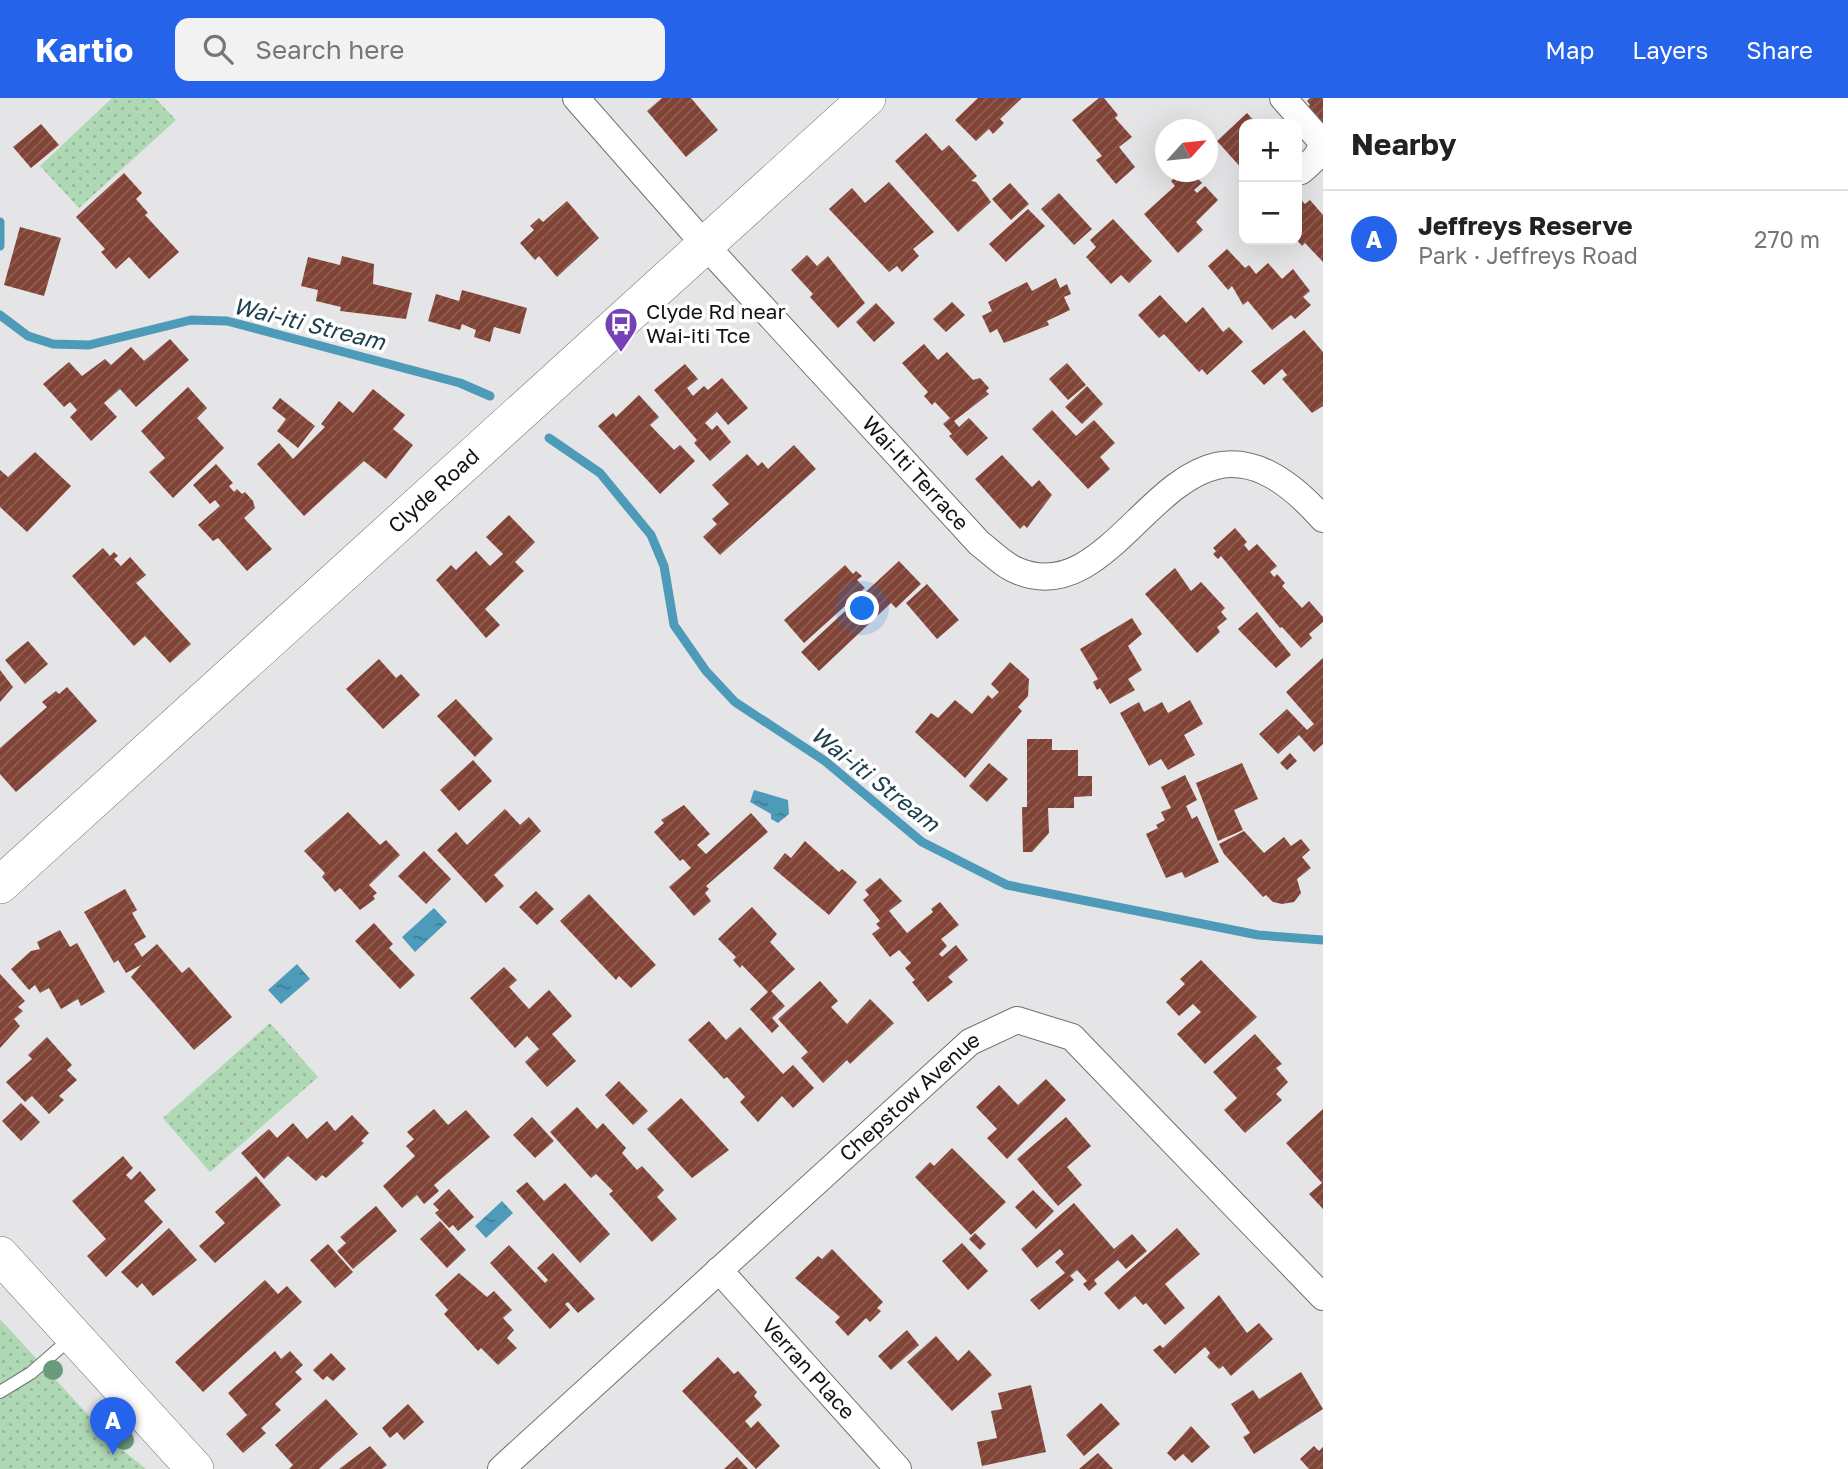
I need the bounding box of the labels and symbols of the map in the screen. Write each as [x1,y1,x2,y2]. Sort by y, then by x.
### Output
north arrow [1155,119,1218,182]
water label: Wai-iti Stream [231,291,390,356]
place label: Clyde Rd near Wai-iti Tce [646,298,786,348]
bus stop icon: Clyde Rd near Wai-iti Tce [602,305,640,354]
street label: Wai-Iti Terrace [857,410,975,535]
street label: Clyde Road [382,443,484,538]
your location [845,591,879,625]
water label: Wai-iti Stream [806,719,947,838]
street label: Chepstow Avenue [834,1025,983,1166]
street label: Verran Place [756,1312,861,1424]
pin: A [90,1397,136,1455]

